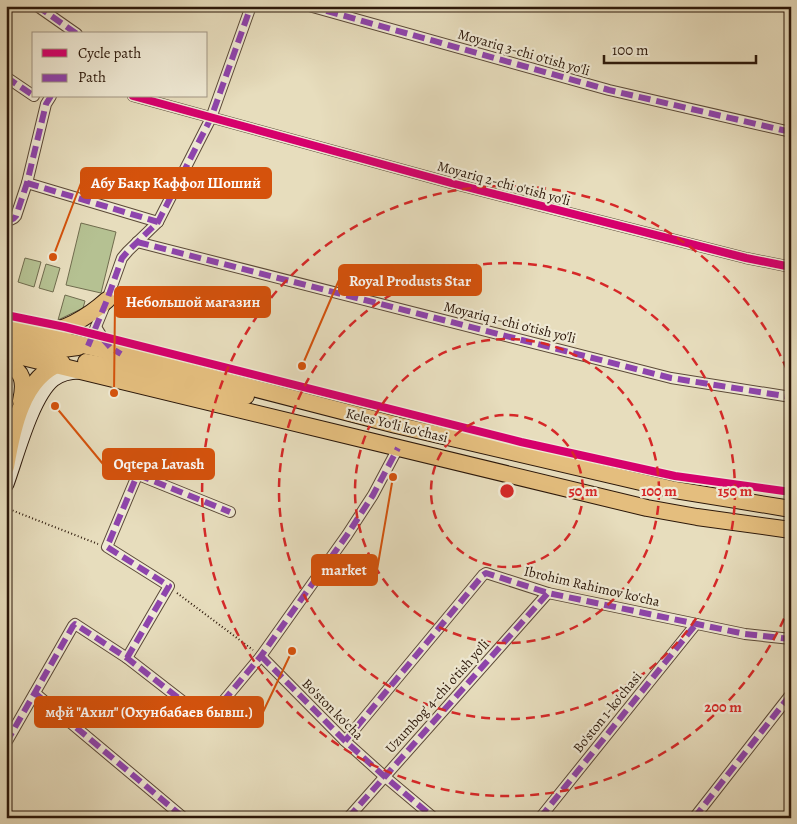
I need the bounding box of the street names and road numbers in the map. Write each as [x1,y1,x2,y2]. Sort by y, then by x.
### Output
street label: Moyariq 3-chi o'tish yo'li [456,25,592,80]
street label: Moyariq 2-chi o'tish yo'li [435,157,573,210]
street label: Moyariq 1-chi o'tish yo'li [442,297,578,348]
street label: Keles Yoʻli koʻchasi [344,404,450,447]
street label: Ibrohim Rahimov ko'cha [522,562,662,611]
street label: Uzumbog' 4-chi o'tish yo'li [381,635,494,757]
street label: Bo'ston 1-ko'chasi [569,668,646,757]
street label: Bo'ston ko'cha [298,674,368,745]

